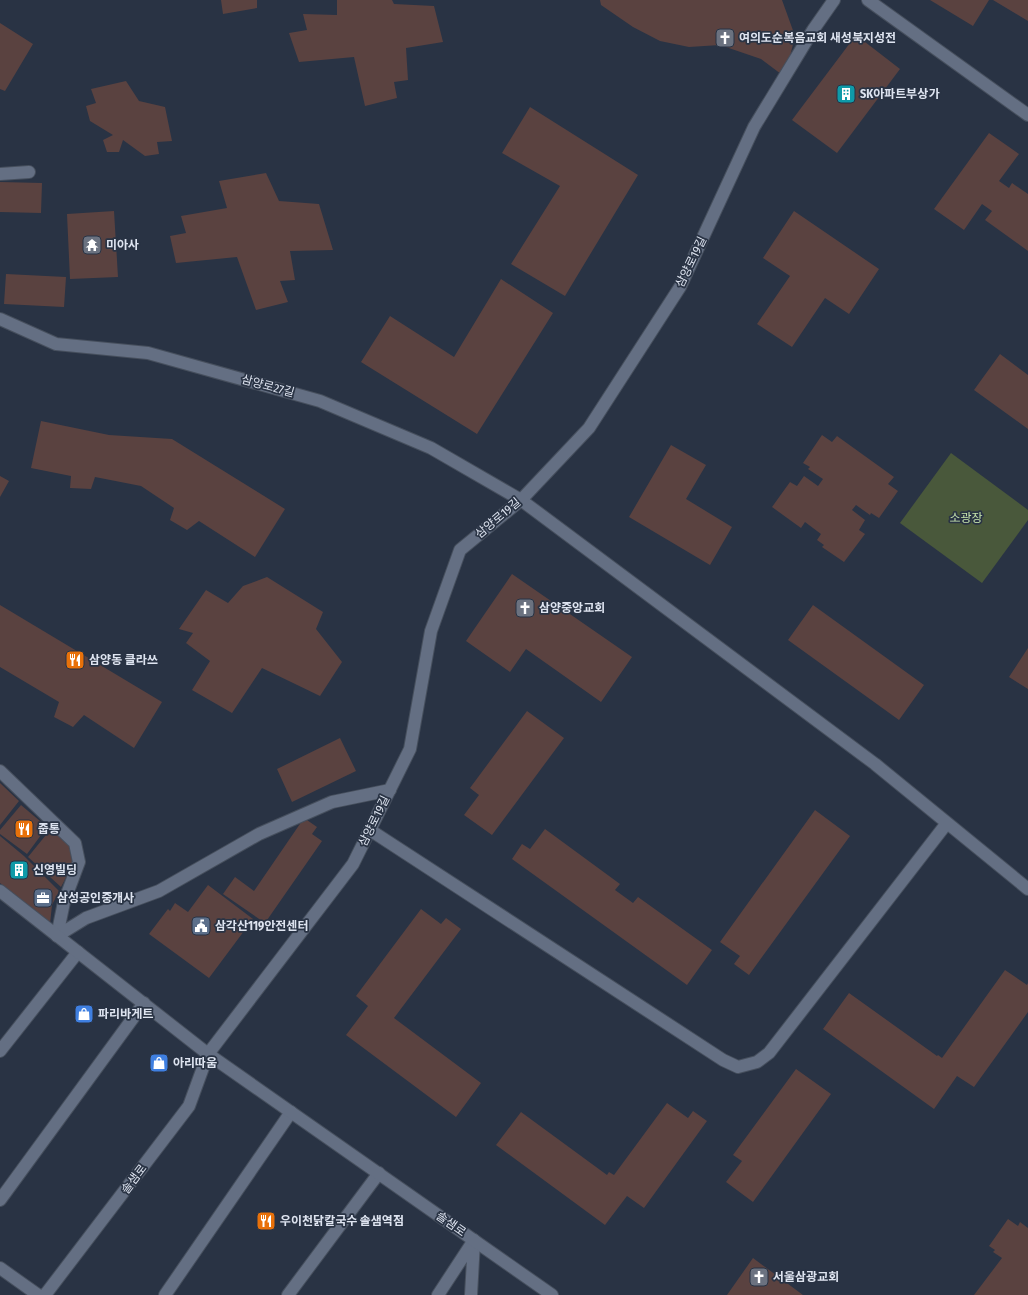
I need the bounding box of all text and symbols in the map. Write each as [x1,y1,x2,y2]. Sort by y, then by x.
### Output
church icon: 여의도순복음교회 새성북지성전 [714,27,736,49]
place label: 여의도순복음교회 새성북지성전 [739,31,896,45]
building icon: SK아파트부상가 [835,83,857,105]
place label: SK아파트부상가 [860,87,939,101]
temple icon: 미아사 [81,234,103,256]
street label: 삼양로19길 [673,234,709,290]
place label: 미아사 [106,238,139,252]
street label: 삼양로27길 [240,372,296,400]
street label: 삼양로19길 [473,495,523,541]
park label: 소광장 [949,511,983,525]
church icon: 삼양중앙교회 [514,597,536,619]
place label: 삼양중앙교회 [539,601,605,615]
restaurant icon: 삼양동 클라쓰 [64,649,86,671]
place label: 삼양동 클라쓰 [89,653,158,667]
street label: 삼양로19길 [356,793,392,849]
restaurant icon: 줍통 [13,818,35,840]
place label: 줍통 [38,822,60,836]
building icon: 신영빌딩 [8,859,30,881]
place label: 신영빌딩 [33,863,77,877]
office icon: 삼성공인중개사 [32,887,54,909]
place label: 삼성공인중개사 [57,891,134,905]
public building icon: 삼각산119안전센터 [190,915,212,937]
place label: 삼각산119안전센터 [215,919,308,933]
shop icon: 파리바게트 [73,1003,95,1025]
place label: 파리바게트 [98,1007,153,1021]
shop icon: 아리따움 [148,1052,170,1074]
place label: 아리따움 [173,1056,217,1070]
street label: 솔샘로 [118,1162,150,1196]
street label: 솔샘로 [433,1209,469,1239]
restaurant icon: 우이천닭칼국수 솔샘역점 [255,1210,277,1232]
place label: 우이천닭칼국수 솔샘역점 [280,1214,404,1228]
church icon: 서울삼광교회 [748,1266,770,1288]
place label: 서울삼광교회 [773,1270,839,1284]

